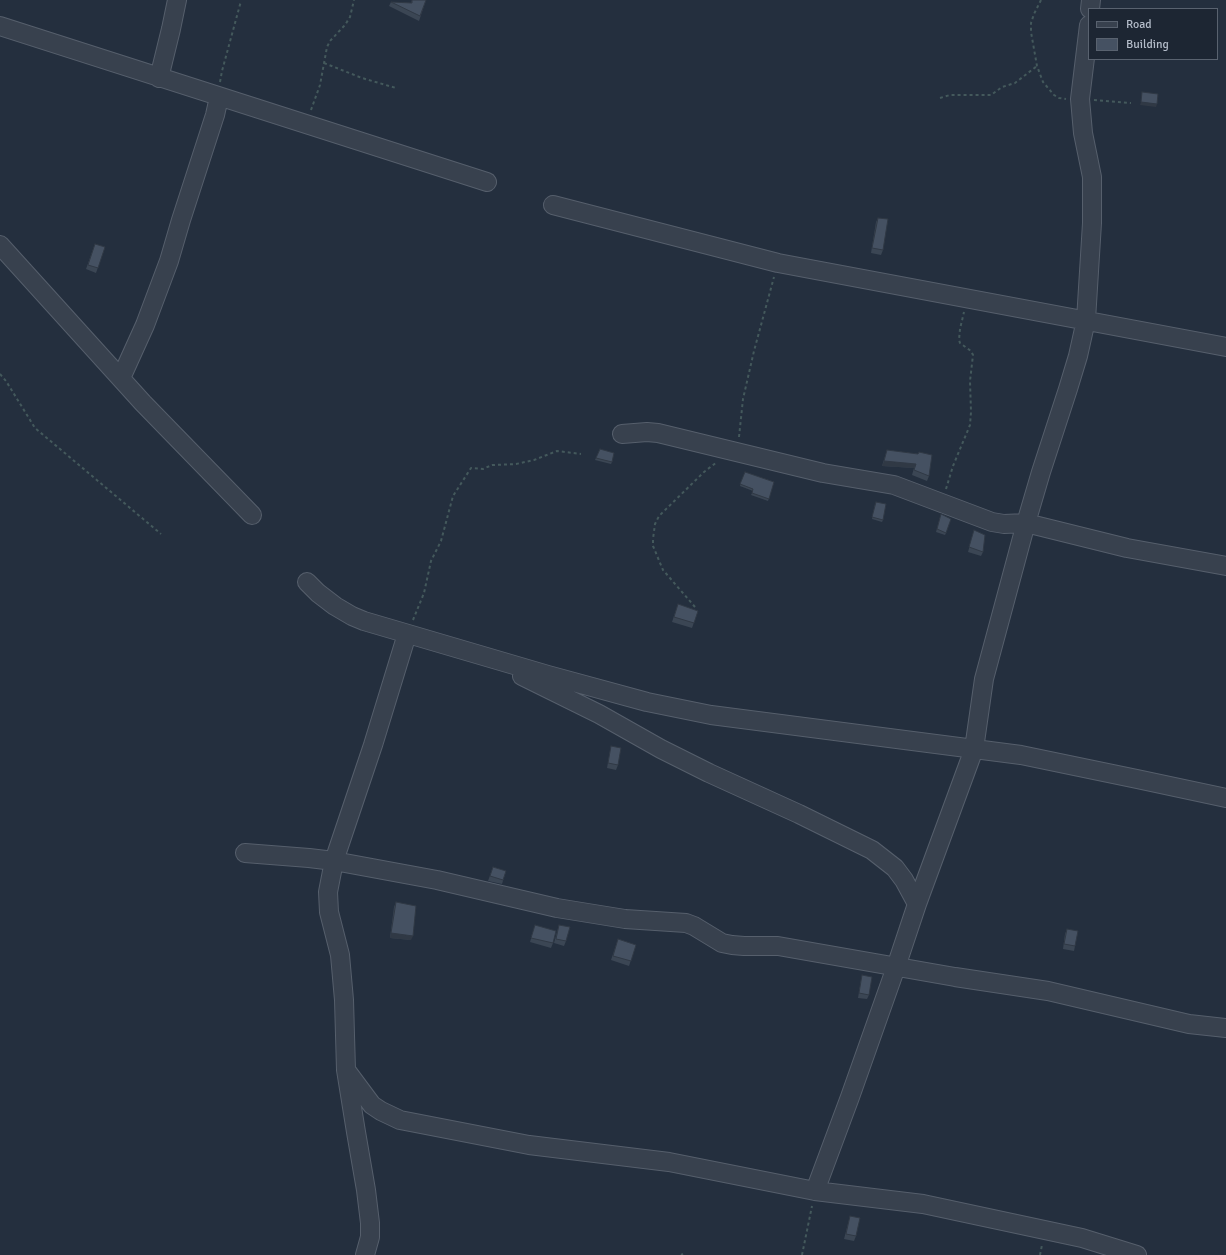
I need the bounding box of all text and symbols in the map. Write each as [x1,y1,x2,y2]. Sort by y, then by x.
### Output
legend [1088,8,1218,60]
text: Road [1126,17,1152,32]
text: Building [1126,37,1169,52]

